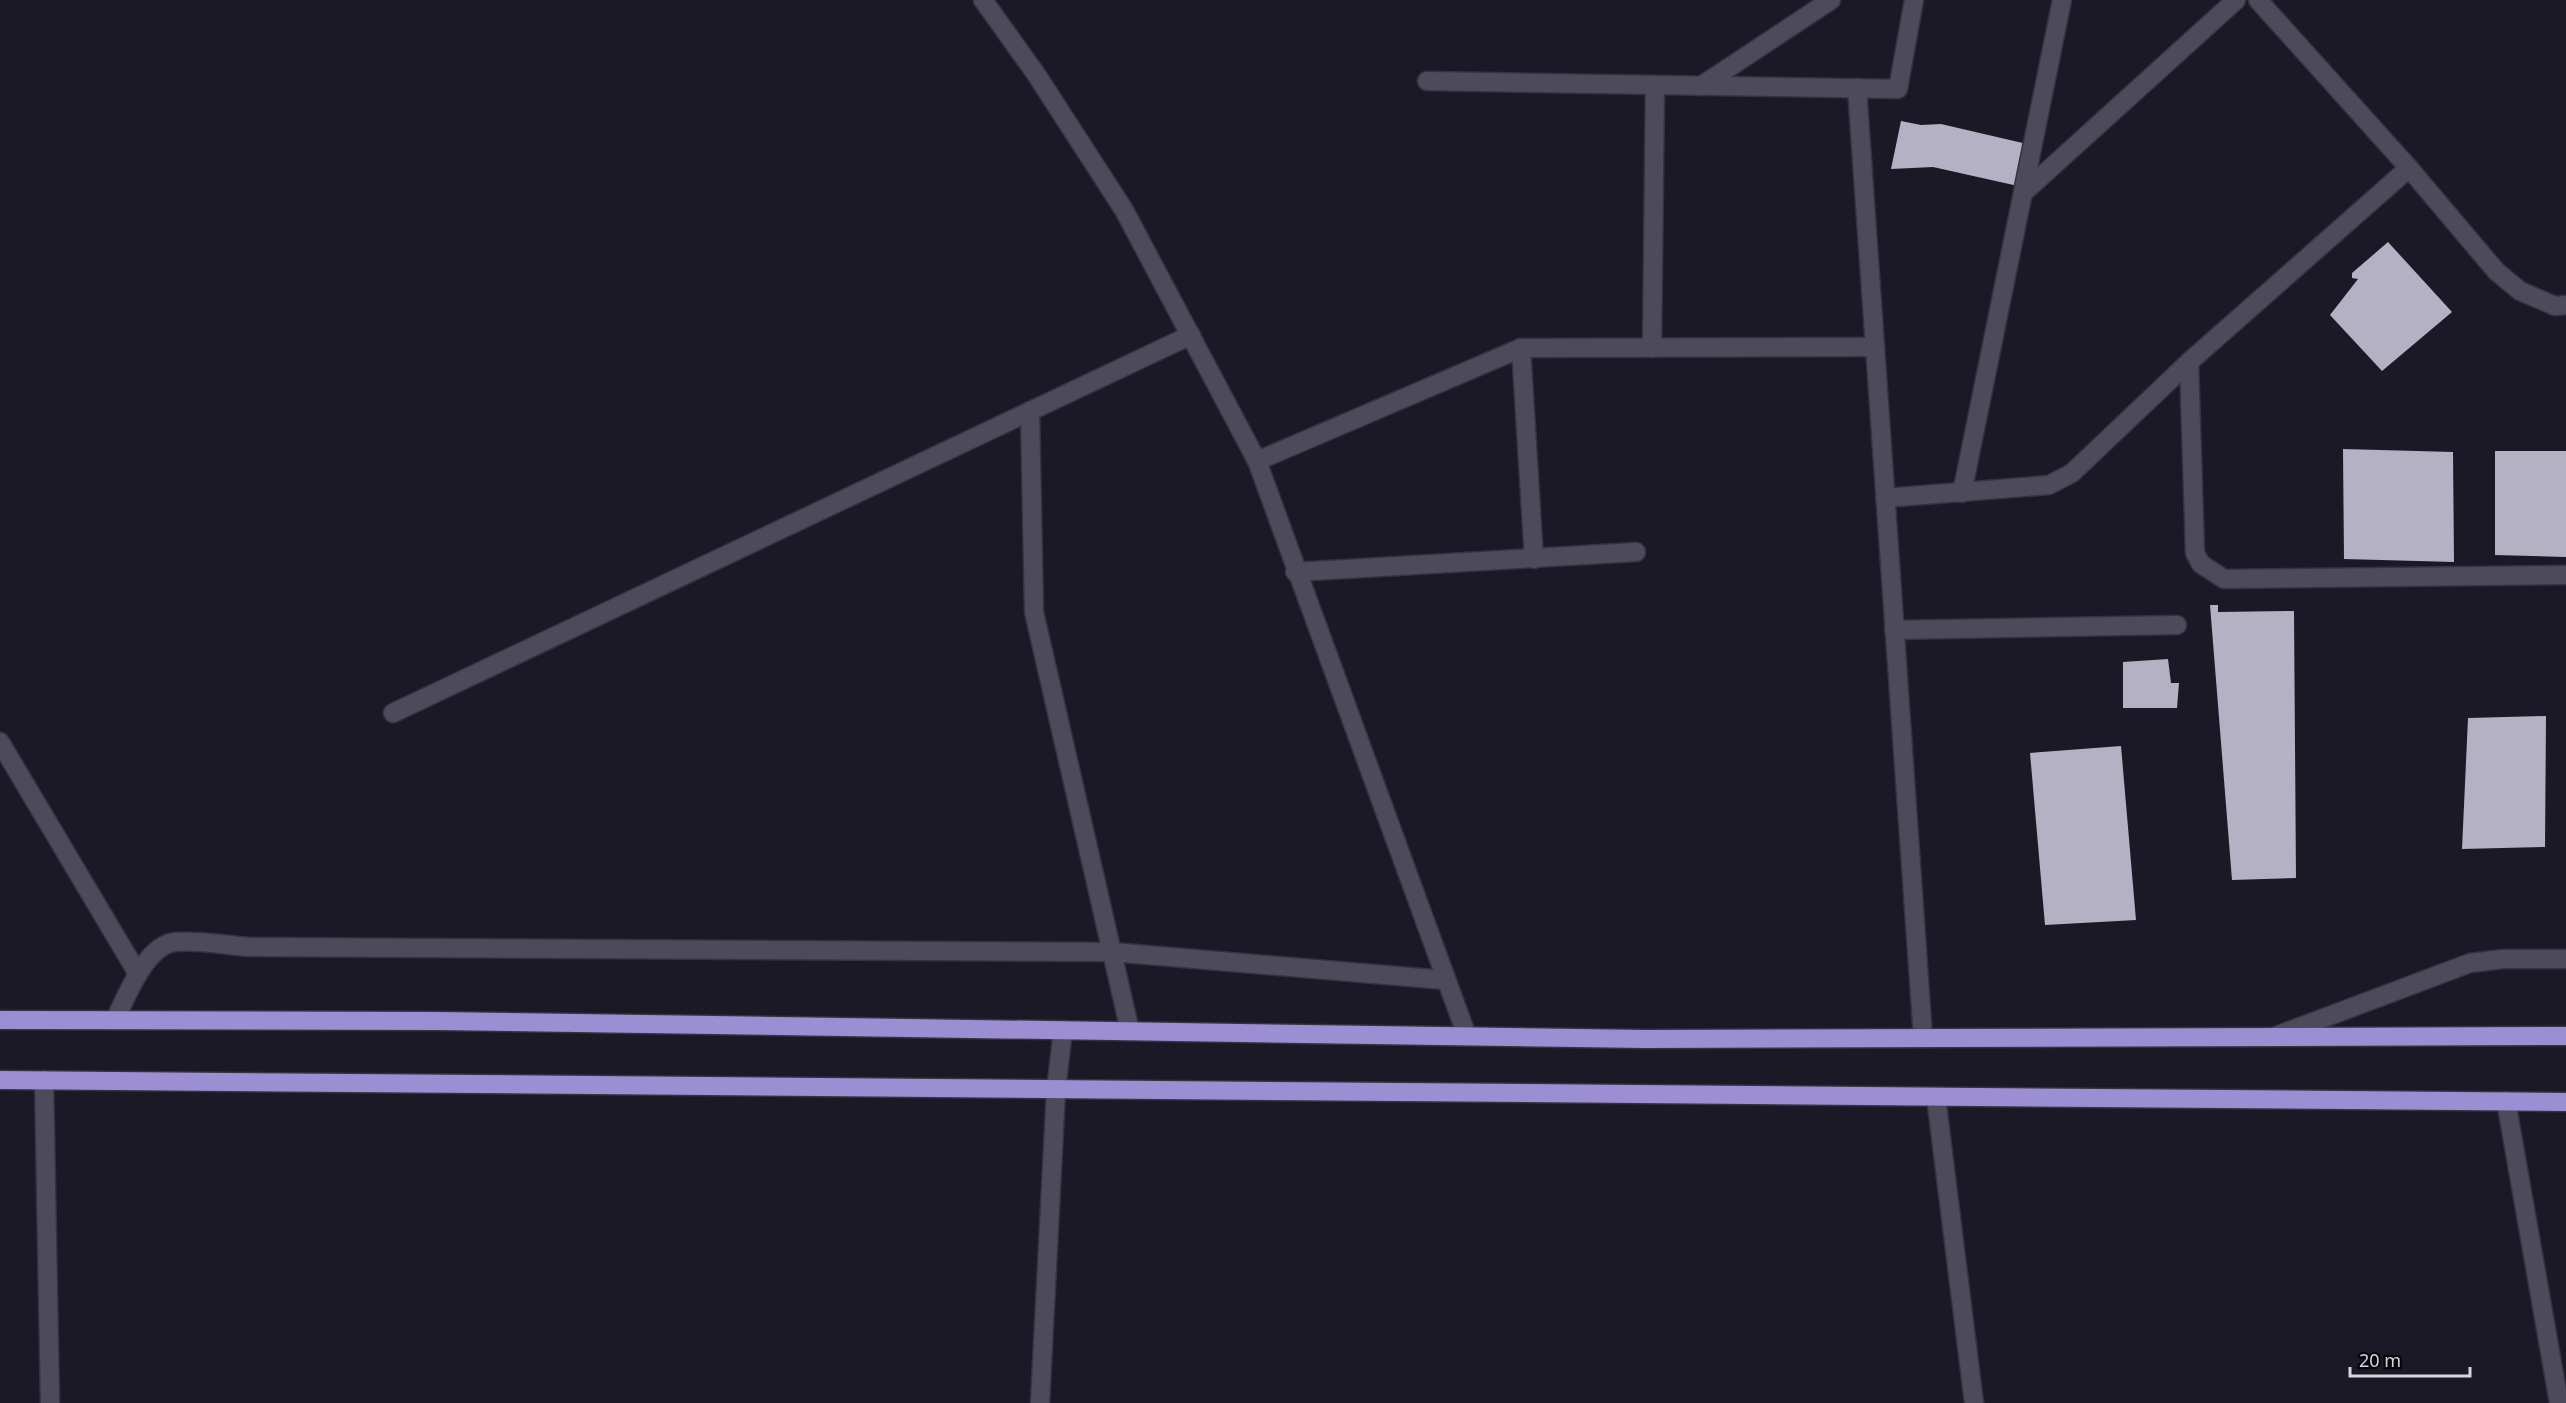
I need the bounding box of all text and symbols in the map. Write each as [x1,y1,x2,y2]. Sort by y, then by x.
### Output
scale bar [2350,1340,2470,1378]
text: 20 m [2359,1348,2401,1372]

